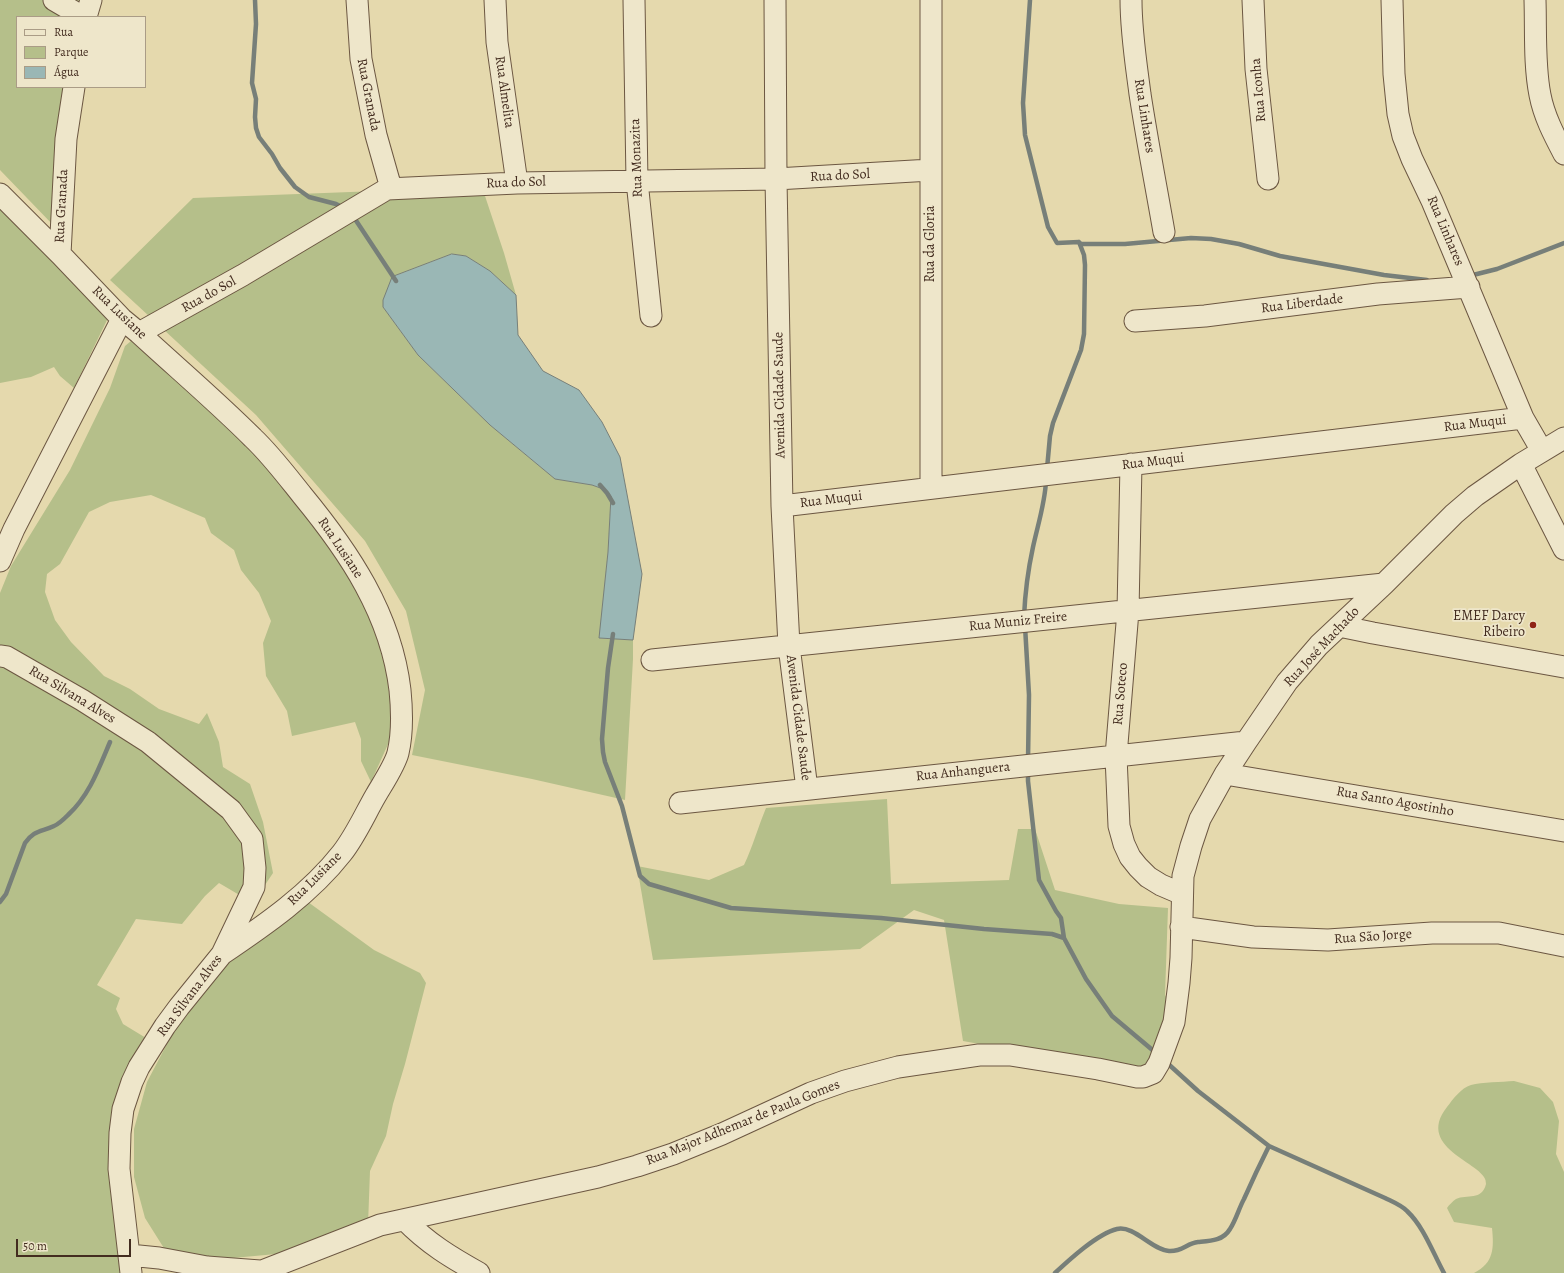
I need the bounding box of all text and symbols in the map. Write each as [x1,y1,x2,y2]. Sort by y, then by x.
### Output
legend [16,16,146,88]
text: Rua [54,24,73,40]
text: Parque [54,44,89,60]
street label: Rua Almelita [491,55,517,129]
street label: Rua Granada [353,57,383,133]
street label: Rua Iconha [1248,57,1270,123]
text: Água [54,64,79,80]
street label: Rua Linhares [1130,78,1158,154]
street label: Rua Monazita [627,118,647,198]
street label: Rua do Sol [810,166,870,186]
street label: Rua Granada [52,169,72,243]
street label: Rua do Sol [486,174,546,192]
street label: Rua Linhares [1423,193,1467,269]
street label: Rua da Gloria [923,205,939,283]
street label: Rua do Sol [179,273,239,317]
street label: Rua Lusiane [88,283,150,343]
street label: Rua Liberdade [1260,291,1344,317]
street label: Avenida Cidade Saude [770,332,790,458]
street label: Rua Muqui [1443,412,1507,436]
street label: Rua Muqui [1121,450,1185,474]
street label: Rua Muqui [799,488,863,512]
street label: Rua Lusiane [314,514,366,582]
street label: Rua José Machado [1281,603,1363,691]
street label: Rua Muniz Freire [968,608,1068,636]
place label: EMEF Darcy Ribeiro [1453,609,1525,642]
marker: EMEF Darcy Ribeiro [1528,620,1538,630]
street label: Avenida Cidade Saude [782,654,814,782]
street label: Rua Silvana Alves [26,662,118,728]
street label: Rua Soteco [1110,662,1132,726]
street label: Rua Anhanguera [915,759,1011,785]
street label: Rua Santo Agostinho [1335,783,1455,821]
street label: Rua Lusiane [284,848,346,910]
street label: Rua São Jorge [1333,926,1413,948]
street label: Rua Silvana Alves [154,952,226,1040]
street label: Rua Major Adhemar de Paula Gomes [644,1076,842,1170]
scale bar [18,1231,133,1257]
text: 50 m [23,1238,47,1254]

